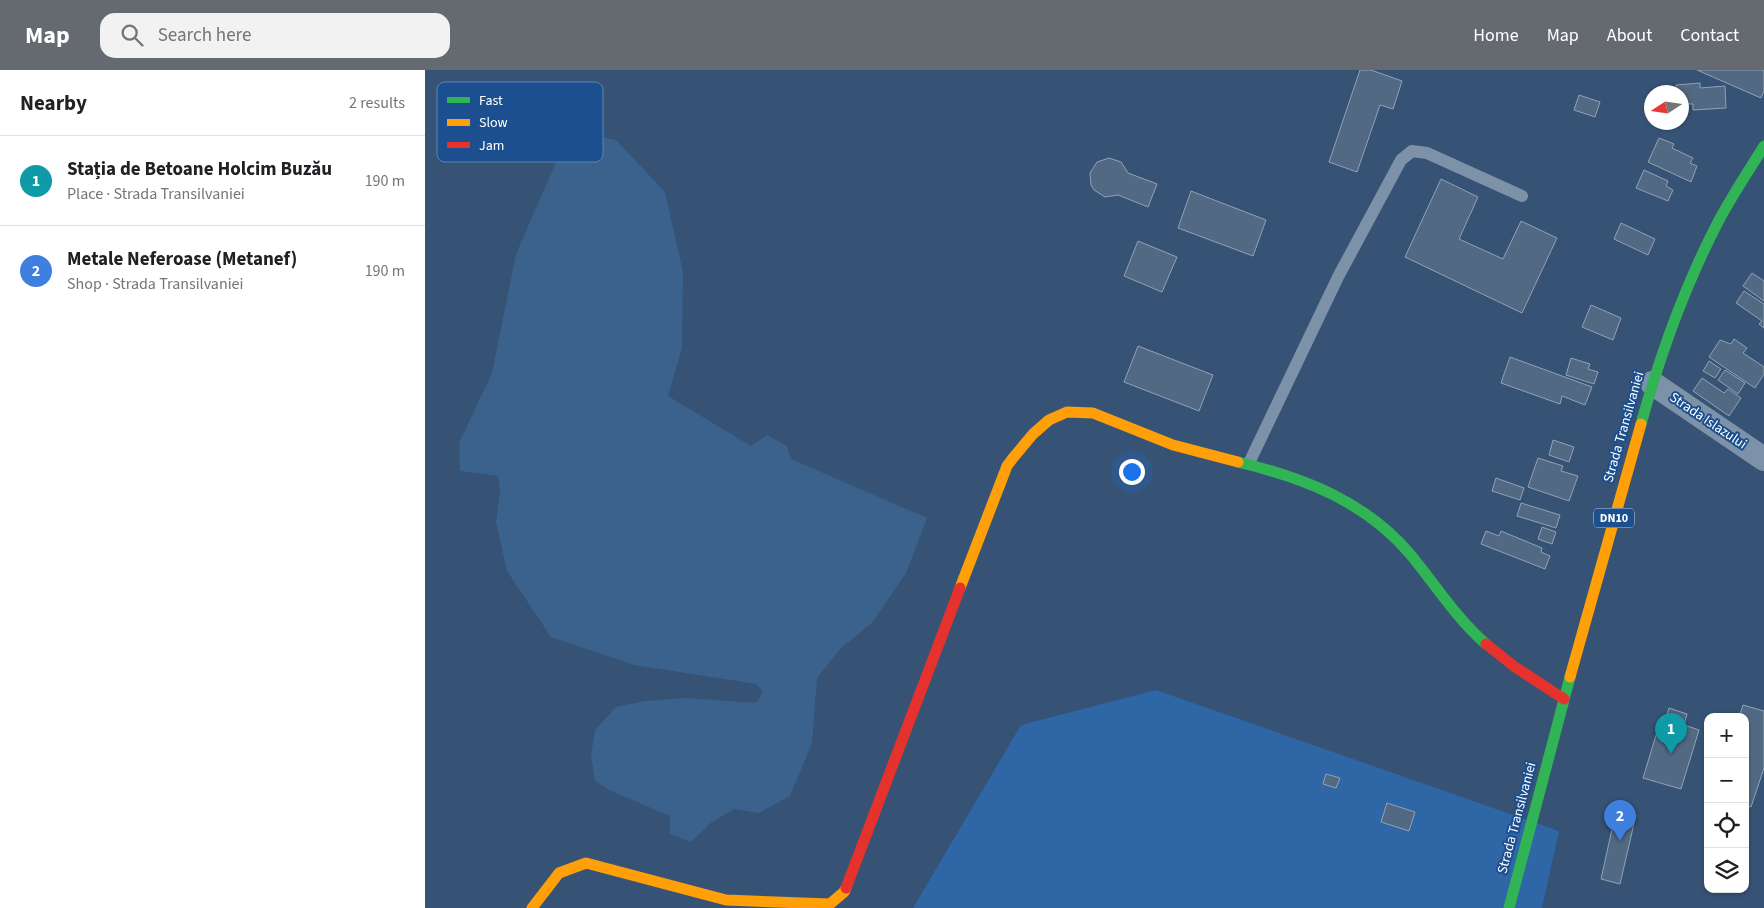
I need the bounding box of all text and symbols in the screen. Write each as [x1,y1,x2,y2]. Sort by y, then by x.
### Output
search box [100,13,450,58]
text: Map [25,18,70,53]
icon: search [118,21,146,49]
text: Search here [158,22,251,49]
text: Home [1473,23,1519,48]
text: Map [1547,23,1579,48]
text: About [1607,23,1652,48]
text: Contact [1680,23,1739,48]
legend [437,82,603,162]
north arrow [1644,85,1689,130]
text: Nearby [20,88,87,118]
text: Fast [479,91,503,111]
text: 2 results [349,92,405,114]
text: Slow [479,113,508,133]
text: Jam [479,136,504,156]
text: Stația de Betoane Holcim Buzău [67,156,332,183]
text: 1 [32,170,40,192]
text: 190 m [365,170,405,192]
text: Place · Strada Transilvaniei [67,183,245,205]
text: Metale Neferoase (Metanef) [67,246,297,273]
text: 2 [32,260,40,282]
text: 190 m [365,260,405,282]
text: Shop · Strada Transilvaniei [67,273,243,295]
street label: Strada Transilvaniei [1599,369,1649,485]
street label: Strada Islazului [1665,388,1751,454]
your location [1119,459,1145,485]
road number: DN10 [1594,508,1634,528]
pin: 1 [1655,713,1687,754]
map controls [1704,713,1749,893]
button: + [1704,713,1749,758]
button: − [1704,758,1749,803]
street label: Strada Transilvaniei [1492,760,1542,876]
pin: 2 [1604,800,1636,841]
button: locate [1704,803,1749,848]
button: layers [1704,848,1749,893]

